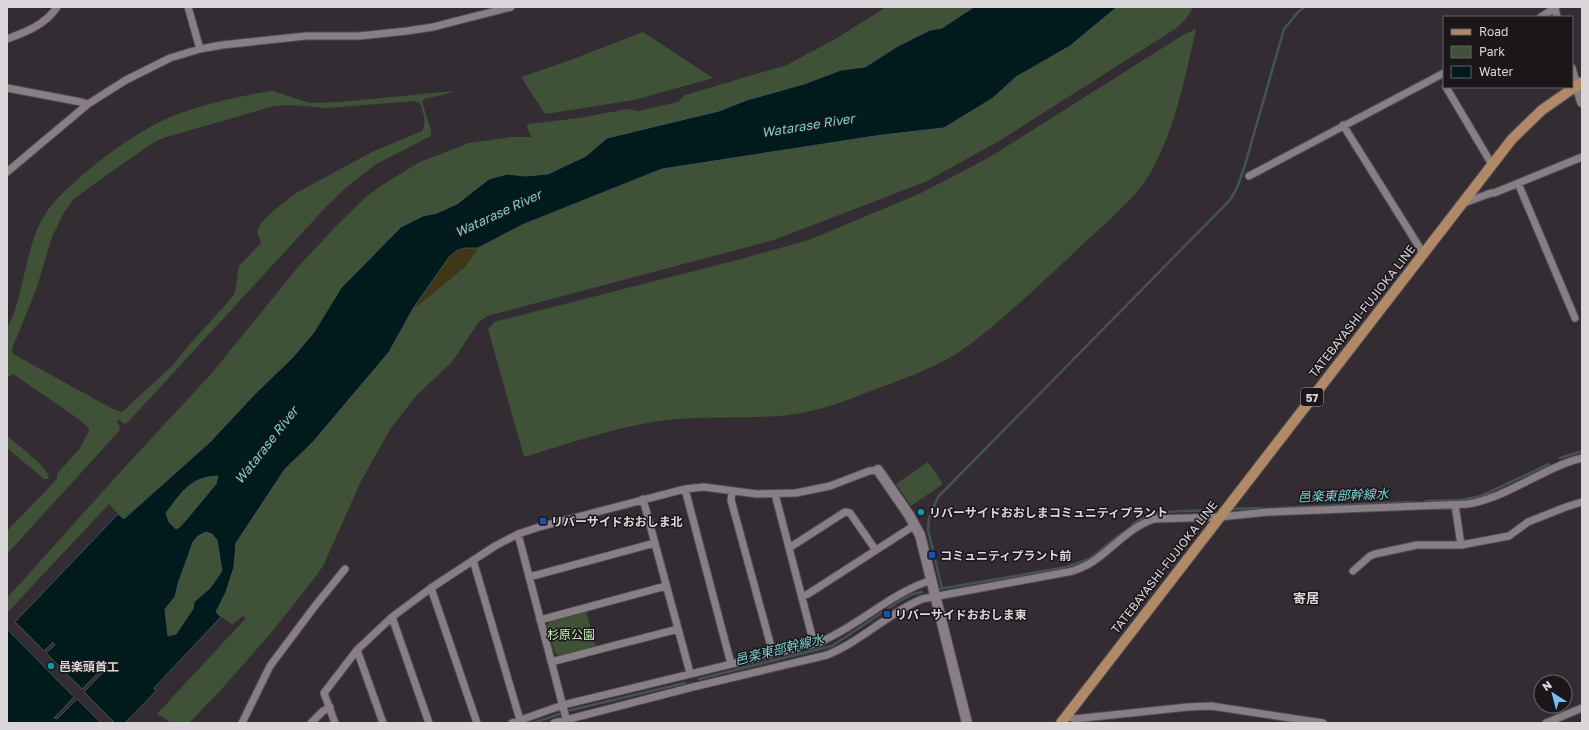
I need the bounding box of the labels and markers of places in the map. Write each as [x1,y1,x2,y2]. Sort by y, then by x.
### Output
place label: リバーサイドおおしまコミュニティプラント [929,505,1168,520]
marker: リバーサイドおおしまコミュニティプラント [916,507,926,517]
place label: リバーサイドおおしま北 [551,514,683,529]
marker: リバーサイドおおしま北 [538,516,548,526]
place label: コミュニティプラント前 [940,548,1071,563]
marker: コミュニティプラント前 [927,550,937,560]
place label: リバーサイドおおしま東 [895,607,1027,622]
marker: リバーサイドおおしま東 [882,609,892,619]
place label: 邑楽頭首工 [59,659,119,674]
marker: 邑楽頭首工 [46,661,56,671]

